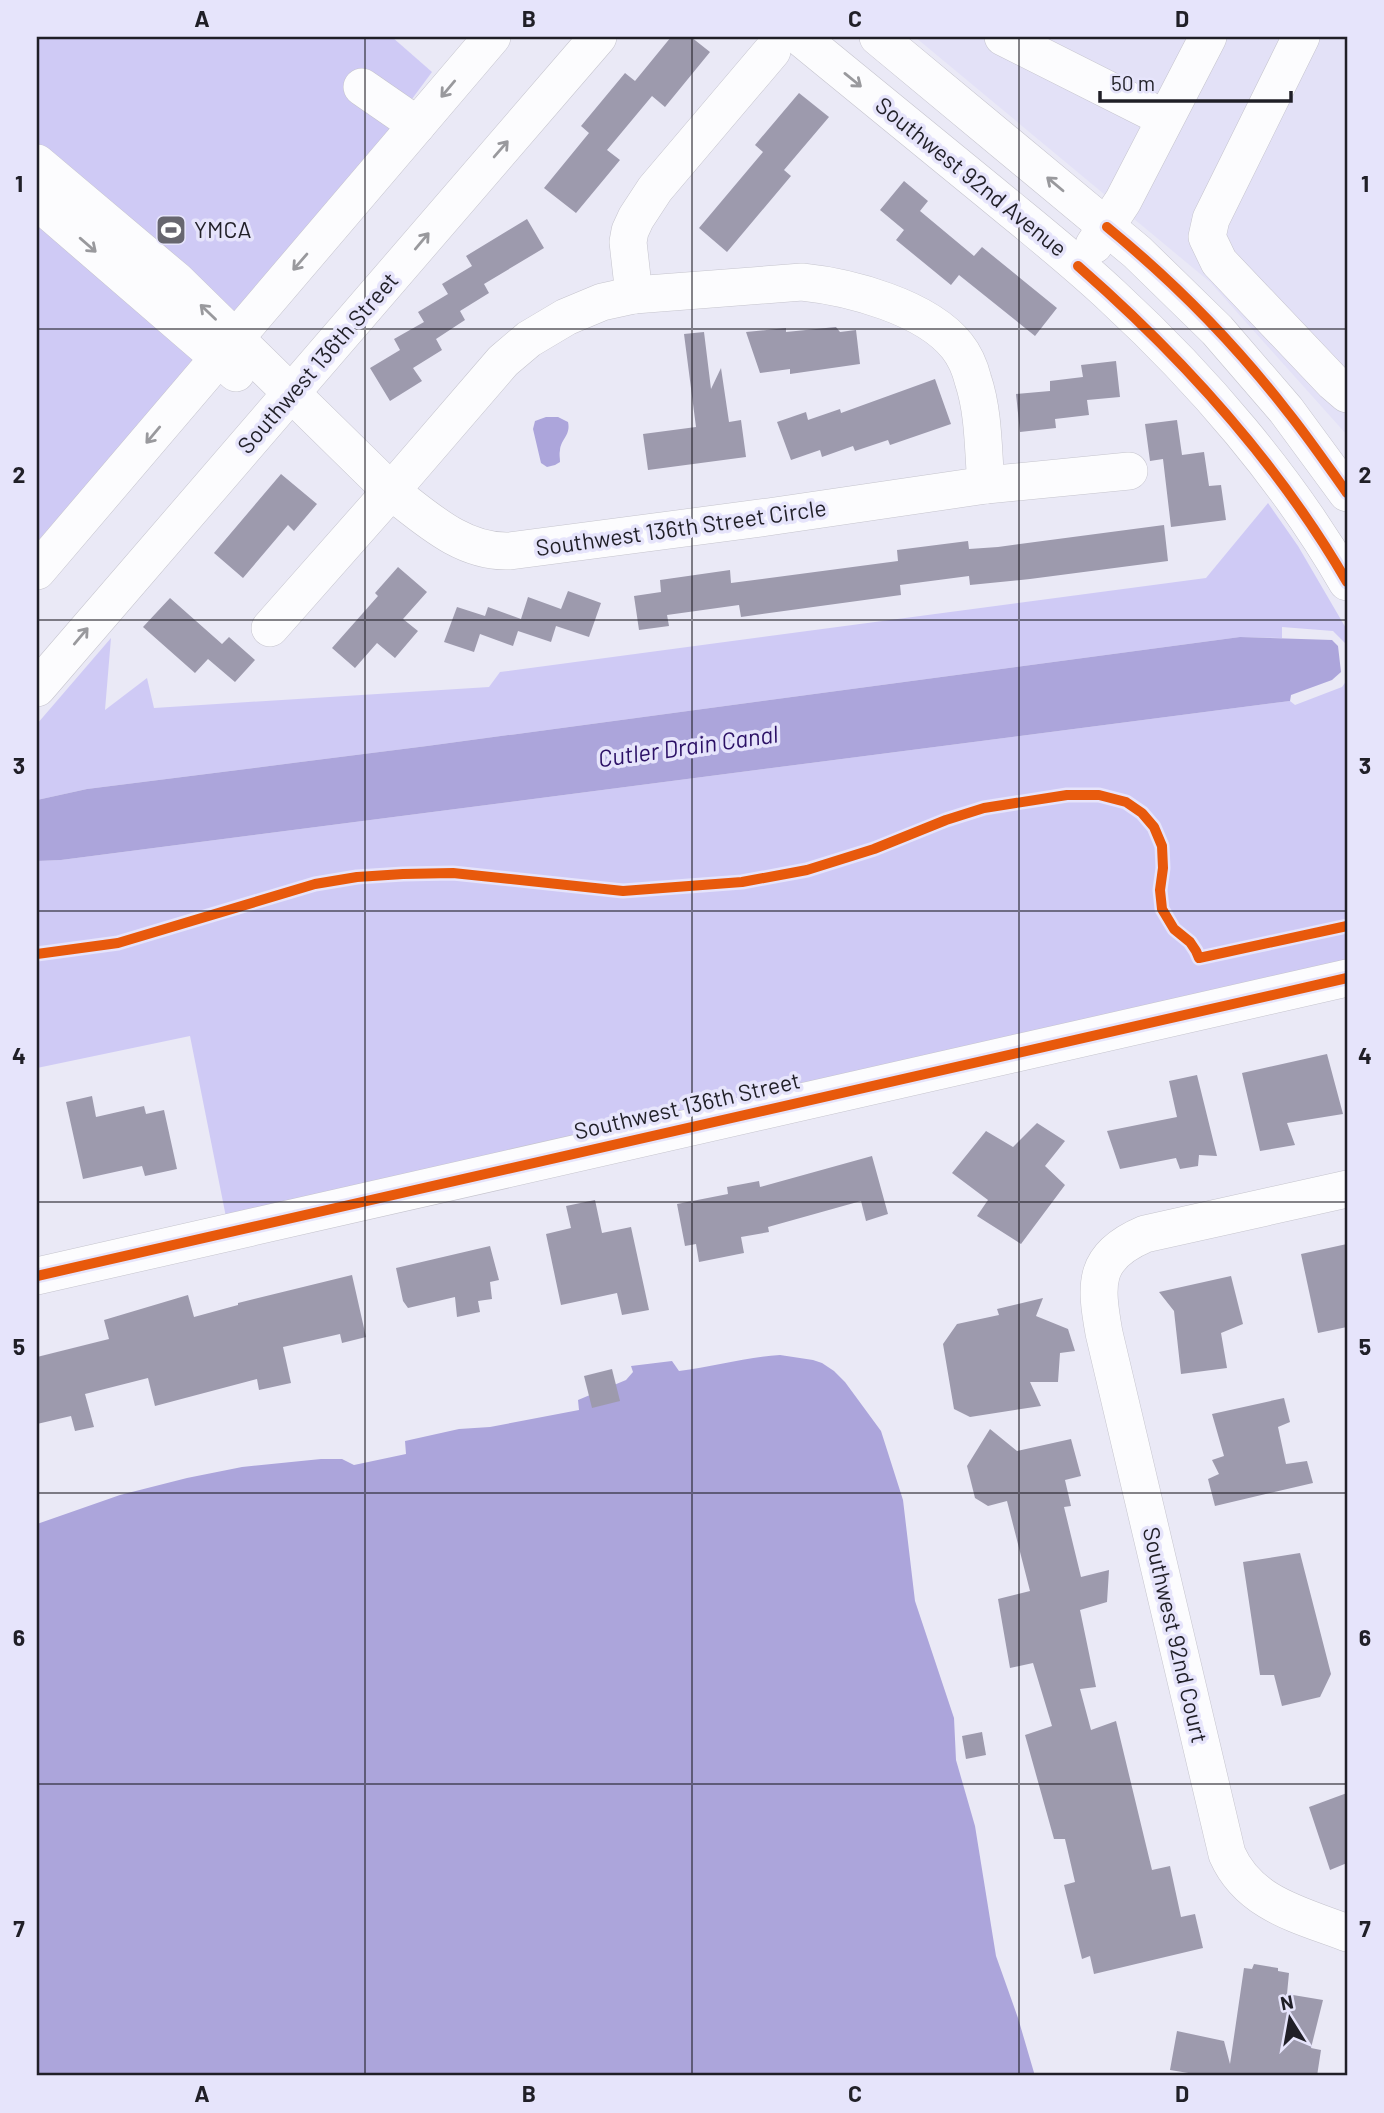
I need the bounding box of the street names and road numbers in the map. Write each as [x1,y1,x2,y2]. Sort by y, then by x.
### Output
street label: Southwest 92nd Avenue [870,90,1073,262]
street label: Southwest 136th Street [231,266,404,459]
street label: Southwest 136th Street Circle [534,493,828,561]
street label: Southwest 136th Street [571,1065,802,1145]
street label: Southwest 92nd Court [1138,1524,1214,1745]

